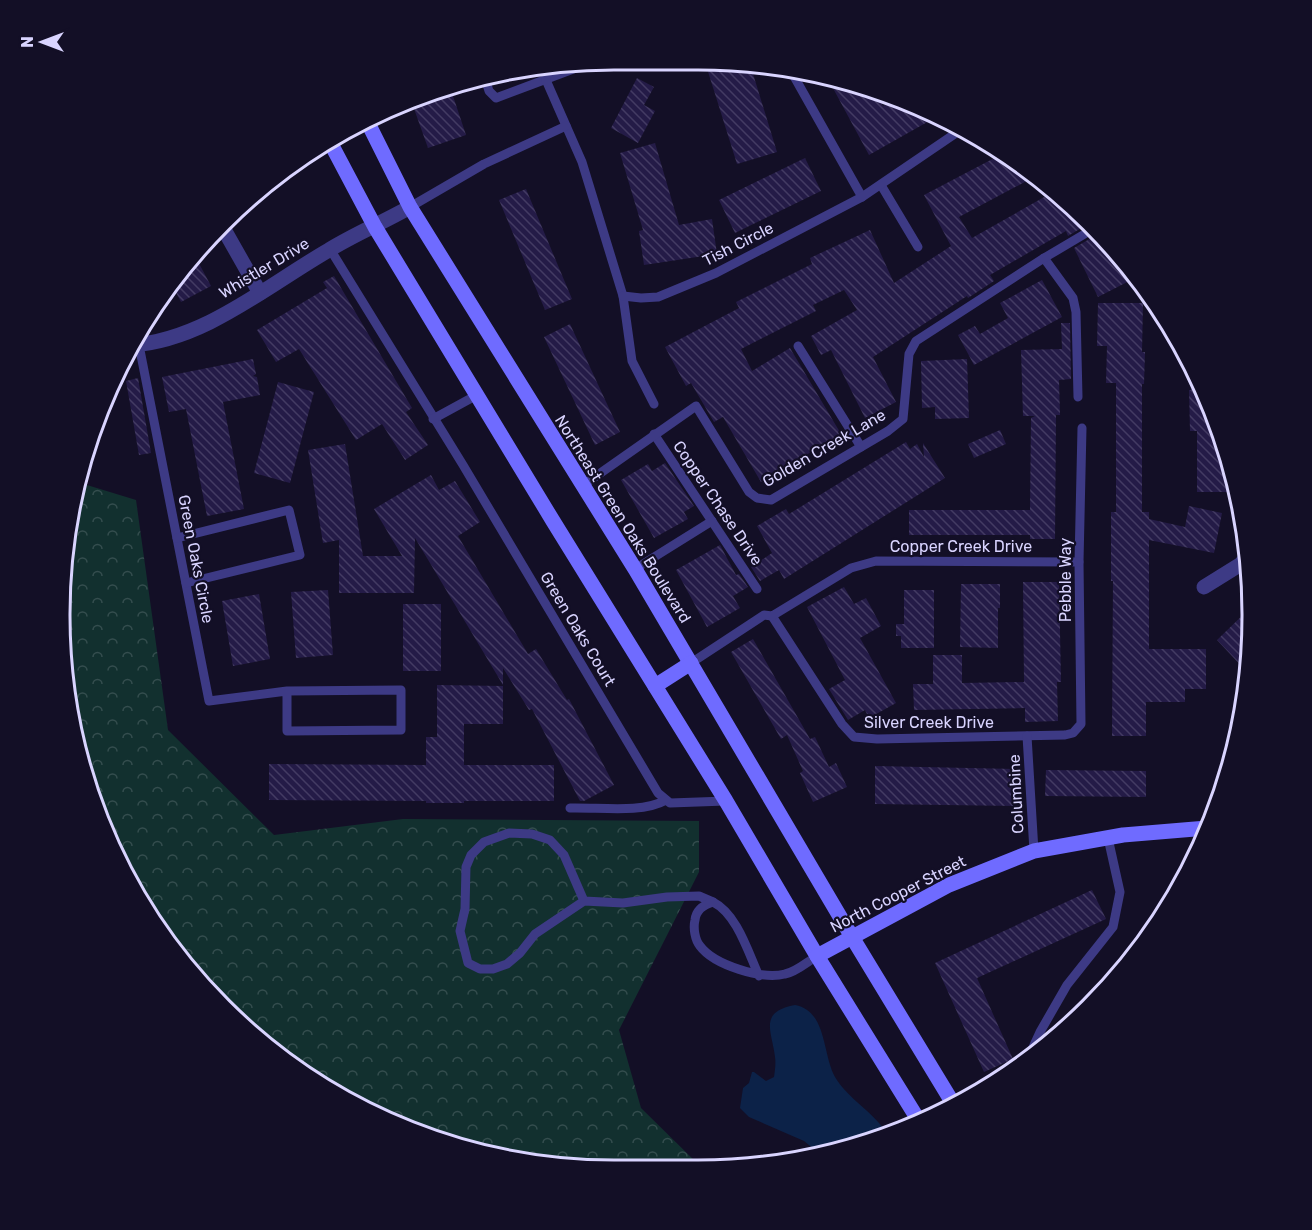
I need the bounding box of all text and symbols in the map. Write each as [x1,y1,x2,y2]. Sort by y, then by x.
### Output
north arrow [12,12,72,72]
text: N [18,36,37,48]
street label: Tish Circle [699,218,777,270]
street label: Whistler Drive [215,234,313,302]
street label: Golden Creek Lane [759,405,889,491]
street label: Northeast Green Oaks Boulevard [551,412,695,626]
street label: Copper Chase Drive [669,437,767,569]
street label: Green Oaks Circle [174,493,218,625]
street label: Copper Creek Drive [890,537,1032,556]
street label: Pebble Way [1056,538,1075,622]
street label: Green Oaks Court [536,568,620,690]
street label: Silver Creek Drive [864,713,994,732]
street label: Columbine [1004,754,1028,834]
street label: North Cooper Street [827,852,969,936]

